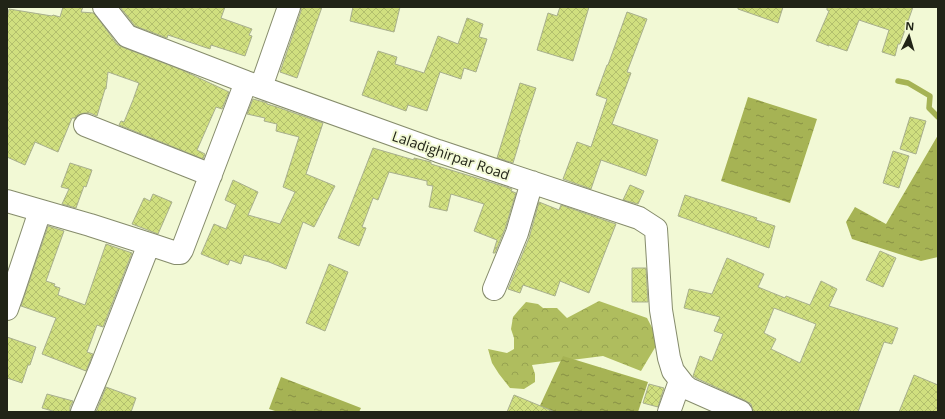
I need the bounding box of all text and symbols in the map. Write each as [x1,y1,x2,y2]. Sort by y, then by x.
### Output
north arrow [889,16,929,56]
text: N [905,18,915,33]
street label: Laladighirpar Road [390,126,512,184]

